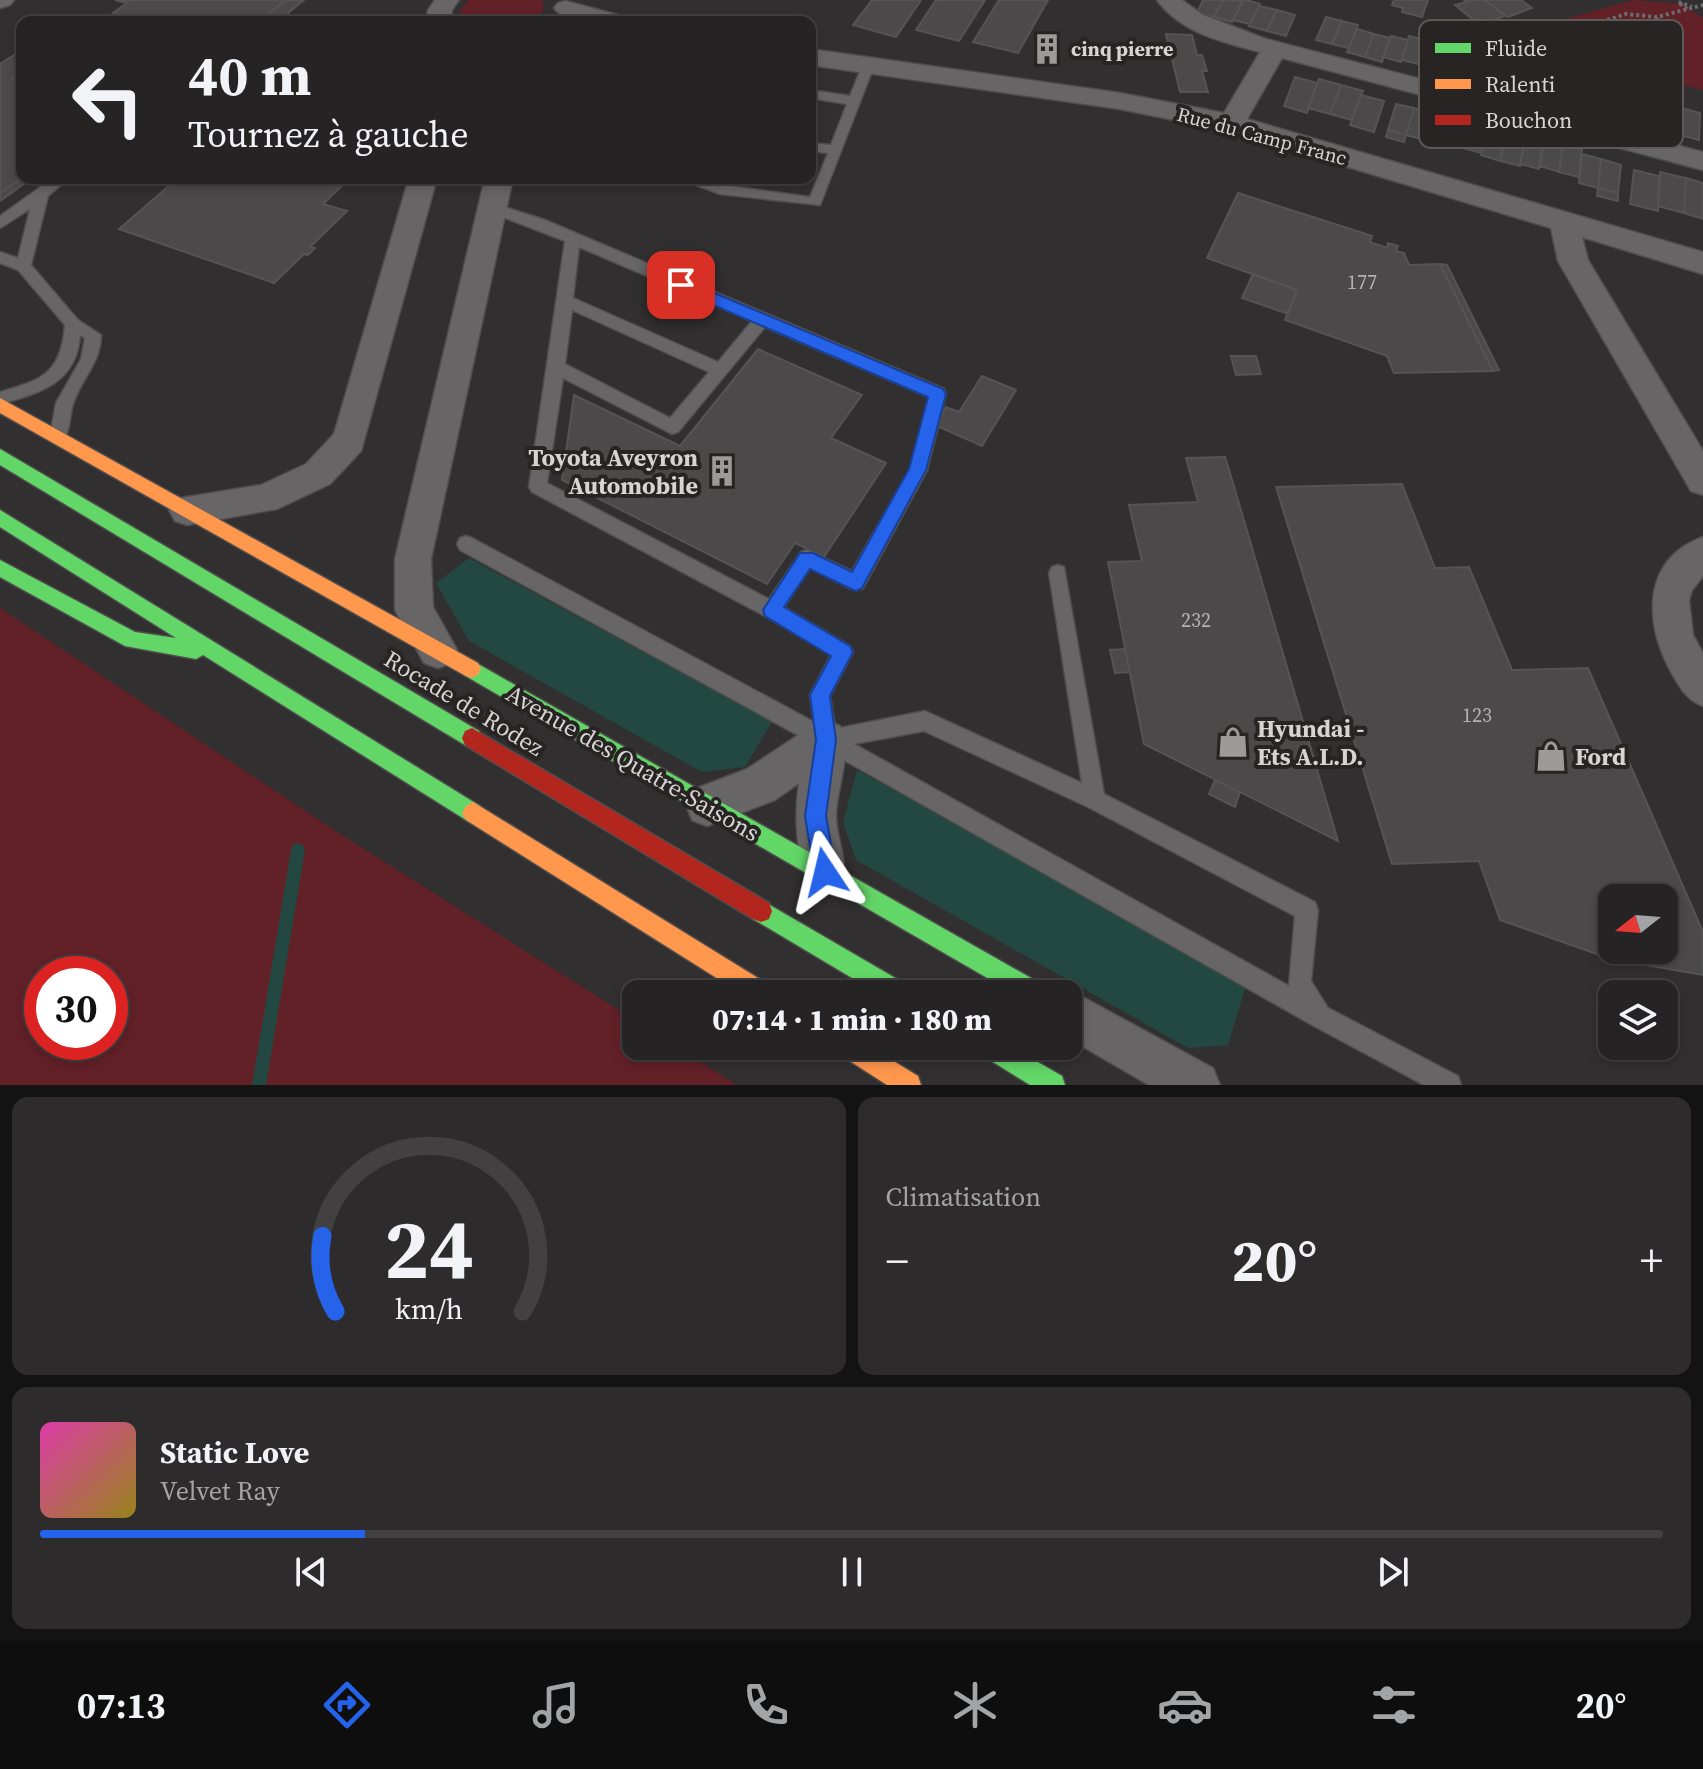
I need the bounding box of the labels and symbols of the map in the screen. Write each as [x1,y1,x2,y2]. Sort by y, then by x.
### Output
legend [1419,20,1683,148]
building icon: cinq pierre [1030,32,1064,66]
text: Fluide [1485,33,1547,63]
place label: cinq pierre [1071,35,1173,63]
text: Ralenti [1485,69,1555,99]
street label: Rue du Camp Franc [1174,100,1350,172]
text: Bouchon [1485,105,1572,135]
pin [647,251,715,319]
house number: 177 [1347,268,1377,296]
place label: Toyota Aveyron Automobile [528,441,698,502]
building icon: Toyota Aveyron Automobile [705,454,739,488]
house number: 232 [1181,606,1211,634]
street label: Rocade de Rodez [378,642,550,764]
street label: Avenue des Quatre-Saisons [500,677,766,849]
house number: 123 [1462,701,1492,729]
place label: Hyundai - Ets A.L.D. [1257,712,1364,773]
shop icon: Hyundai - Ets A.L.D. [1216,725,1250,759]
shop icon: Ford [1534,739,1568,773]
place label: Ford [1575,740,1626,773]
position arrow [783,830,867,914]
north arrow [1598,884,1678,964]
speed limit sign: 30 [24,956,128,1060]

